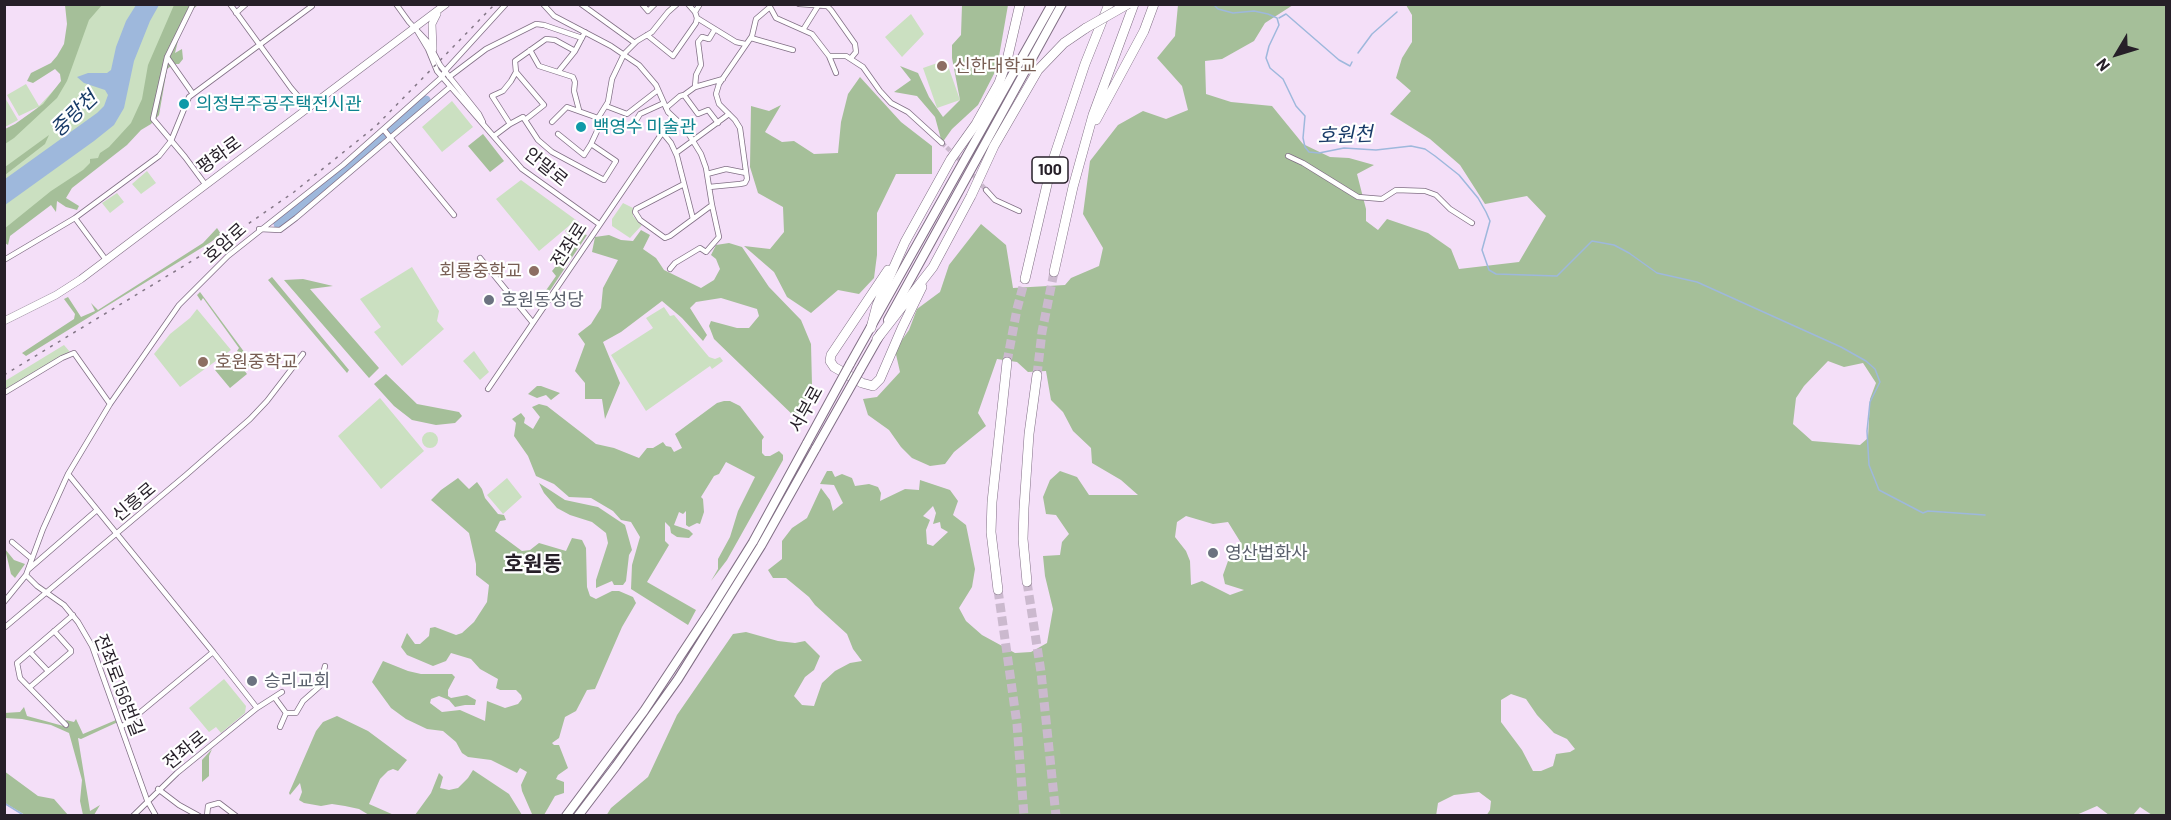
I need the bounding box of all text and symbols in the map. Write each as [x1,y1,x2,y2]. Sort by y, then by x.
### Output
north arrow [2087,24,2147,84]
place label: 신한대학교 [954,55,1037,77]
text: N [2092,55,2113,75]
marker: 신한대학교 [935,59,949,73]
water label: 중랑천 [46,86,102,142]
place label: 의정부주공주택전시관 [196,93,362,115]
marker: 의정부주공주택전시관 [177,97,191,111]
place label: 백영수 미술관 [593,116,696,138]
marker: 백영수 미술관 [574,120,588,134]
water label: 호원천 [1317,122,1373,148]
street label: 평화로 [193,132,245,178]
street label: 안말로 [520,143,572,191]
road number: 100 [1032,157,1068,183]
street label: 호암로 [199,218,251,268]
street label: 전좌로 [546,218,592,272]
place label: 회룡중학교 [439,260,522,282]
marker: 회룡중학교 [527,264,541,278]
place label: 호원동성당 [501,289,584,311]
marker: 호원동성당 [482,293,496,307]
place label: 호원중학교 [215,351,298,373]
marker: 호원중학교 [196,355,210,369]
street label: 서부로 [785,382,827,436]
street label: 신흥로 [108,478,160,526]
place label: 영산법화사 [1225,542,1308,564]
marker: 영산법화사 [1206,546,1220,560]
district label: 호원동 [504,551,562,577]
street label: 전좌로156번길 [90,631,148,739]
place label: 승리교회 [264,670,330,692]
marker: 승리교회 [245,674,259,688]
street label: 전좌로 [159,726,211,774]

